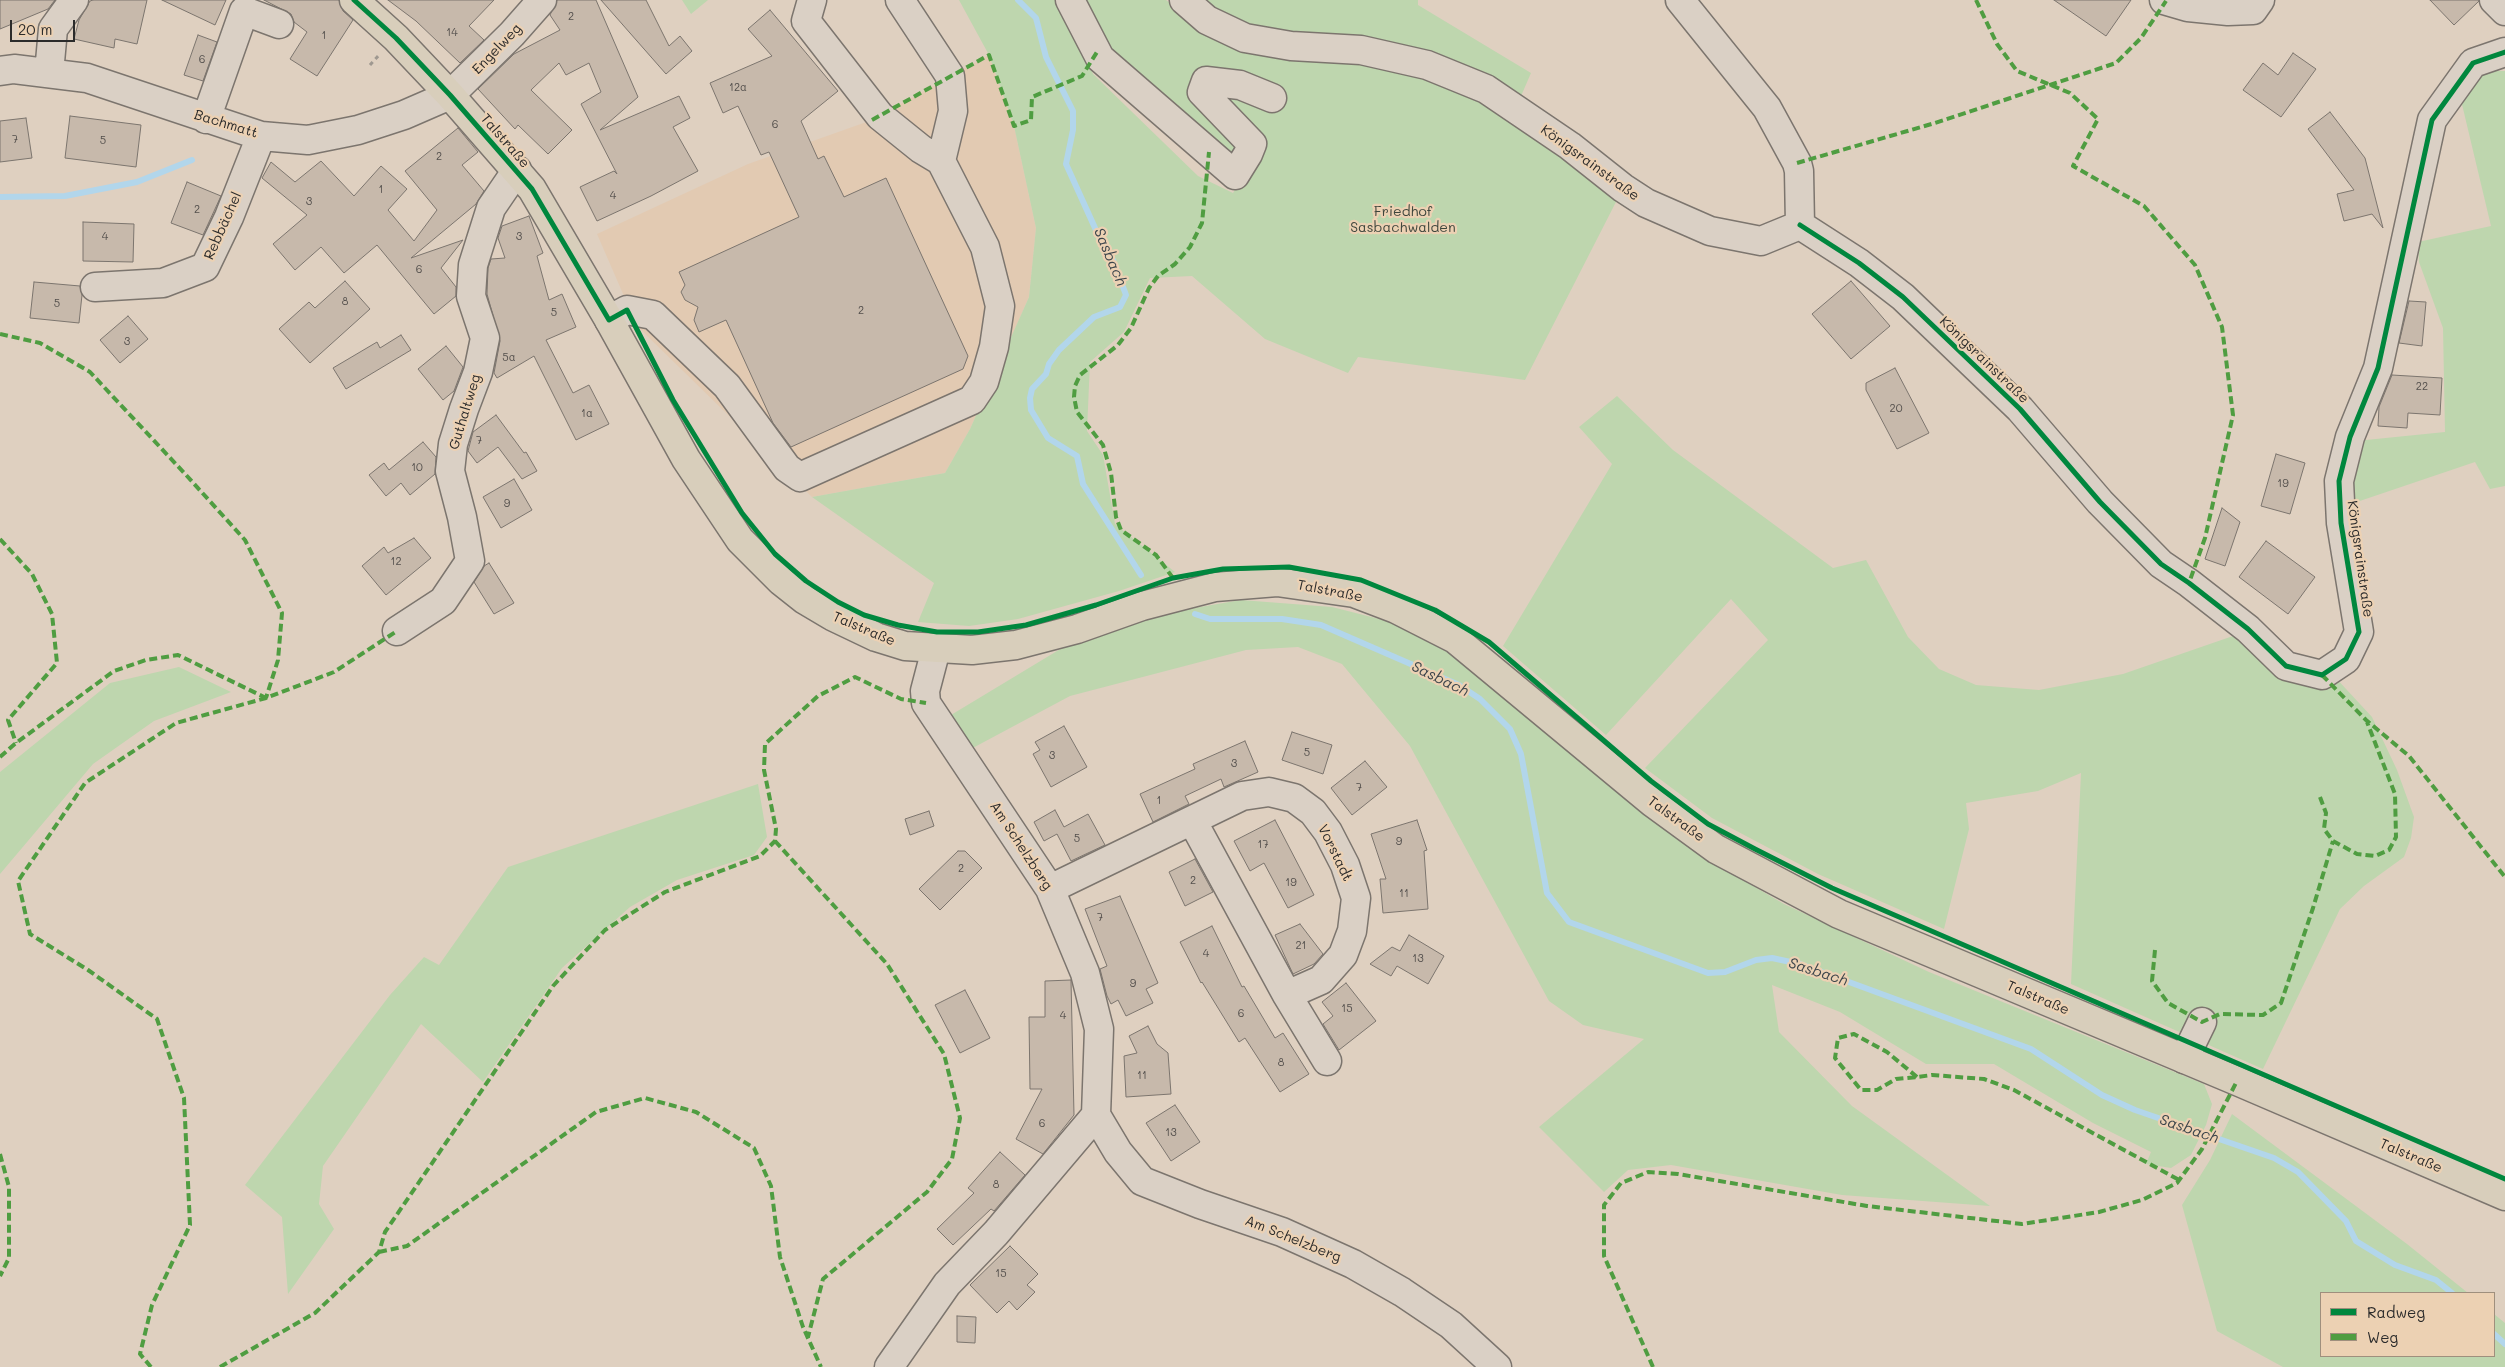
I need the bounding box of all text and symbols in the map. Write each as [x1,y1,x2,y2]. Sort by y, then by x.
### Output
scale bar [12,10,78,42]
house number: 2 [568,10,574,24]
text: 20 m [18,19,52,39]
street label: Engelweg [469,20,525,78]
house number: 14 [446,26,458,40]
house number: 1 [322,29,326,43]
house number: 6 [199,53,205,67]
house number: 12a [729,81,747,95]
street label: Bachmatt [192,106,260,142]
street label: Talstraße [477,110,533,172]
house number: 6 [772,118,778,132]
street label: Königsrainstraße [1537,122,1643,204]
house number: 7 [12,133,18,147]
house number: 5 [100,134,106,148]
house number: 2 [436,150,442,164]
house number: 1 [379,183,383,197]
street label: Rebbächel [201,189,245,263]
house number: 4 [610,189,616,203]
house number: 3 [306,195,312,209]
house number: 2 [194,203,200,217]
park label: Friedhof Sasbachwalden [1350,204,1456,236]
water label: Sasbach [1090,225,1130,289]
house number: 4 [102,230,108,244]
house number: 3 [516,230,522,244]
house number: 6 [416,263,422,277]
house number: 8 [342,295,348,309]
house number: 5 [54,297,60,311]
house number: 2 [858,304,864,318]
house number: 5 [551,306,557,320]
street label: Königsrainstraße [1936,313,2032,407]
house number: 3 [124,335,130,349]
house number: 5a [502,351,516,365]
street label: Guthaltweg [446,372,484,452]
house number: 22 [2416,380,2428,394]
house number: 20 [1890,402,1902,416]
house number: 1a [581,407,593,421]
house number: 7 [476,434,482,448]
house number: 10 [411,461,423,475]
house number: 19 [2277,477,2289,491]
house number: 9 [504,497,510,511]
street label: Königsrainstraße [2343,499,2377,619]
house number: 12 [390,555,402,569]
street label: Talstraße [1296,576,1364,606]
street label: Talstraße [830,608,898,650]
water label: Sasbach [1409,657,1471,701]
house number: 5 [1304,746,1310,760]
house number: 3 [1049,749,1055,763]
house number: 3 [1231,757,1237,771]
house number: 7 [1356,781,1362,795]
street label: Talstraße [1644,793,1708,845]
house number: 1 [1157,794,1161,808]
street label: Am Schelzberg [986,799,1056,893]
street label: Vorstadt [1314,822,1356,884]
house number: 5 [1074,832,1080,846]
house number: 9 [1396,835,1402,849]
house number: 17 [1257,838,1269,852]
house number: 2 [958,862,964,876]
house number: 2 [1190,874,1196,888]
house number: 19 [1285,876,1297,890]
house number: 11 [1399,887,1409,901]
house number: 7 [1097,911,1103,925]
house number: 21 [1295,939,1307,953]
house number: 4 [1203,947,1209,961]
house number: 13 [1412,952,1424,966]
water label: Sasbach [1786,954,1850,990]
house number: 9 [1130,977,1136,991]
street label: Talstraße [2004,977,2072,1019]
house number: 15 [1341,1002,1353,1016]
house number: 6 [1238,1007,1244,1021]
house number: 4 [1060,1009,1066,1023]
house number: 8 [1278,1056,1284,1070]
house number: 11 [1137,1069,1147,1083]
water label: Sasbach [2157,1111,2221,1147]
house number: 6 [1039,1117,1045,1131]
house number: 13 [1165,1126,1177,1140]
street label: Talstraße [2377,1135,2445,1177]
house number: 8 [993,1178,999,1192]
street label: Am Schelzberg [1243,1212,1343,1266]
house number: 15 [995,1267,1007,1281]
legend [2320,1292,2495,1357]
text: Radweg [2367,1302,2425,1322]
text: Weg [2367,1327,2398,1347]

